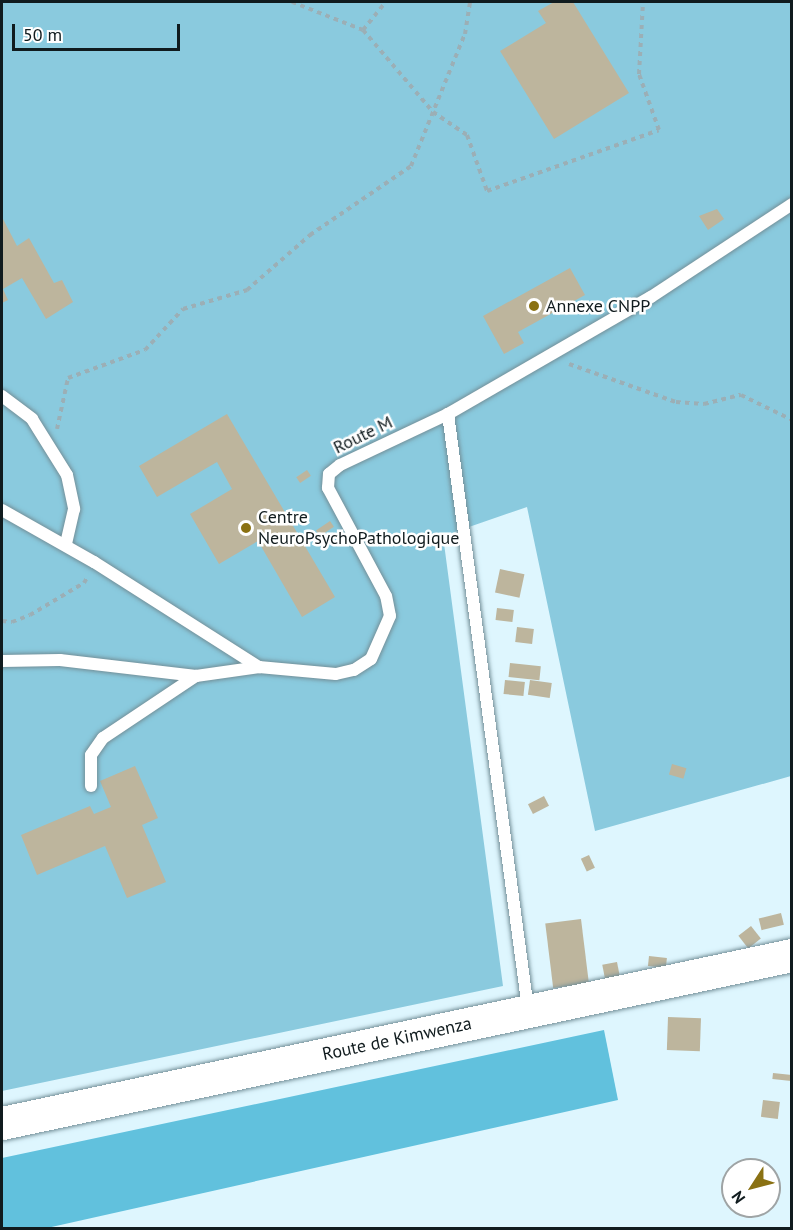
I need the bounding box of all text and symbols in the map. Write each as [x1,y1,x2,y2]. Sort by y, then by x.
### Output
scale bar [15,12,183,50]
text: 50 m [23,23,62,46]
place label: Annexe CNPP [546,295,650,317]
marker: Annexe CNPP [527,299,541,313]
street label: Route M [330,411,396,459]
place label: Centre NeuroPsychoPathologique [258,507,459,550]
marker: Centre NeuroPsychoPathologique [239,521,253,535]
street label: Route de Kimwenza [320,1013,474,1065]
north arrow [721,1158,781,1218]
text: N [727,1187,749,1208]

